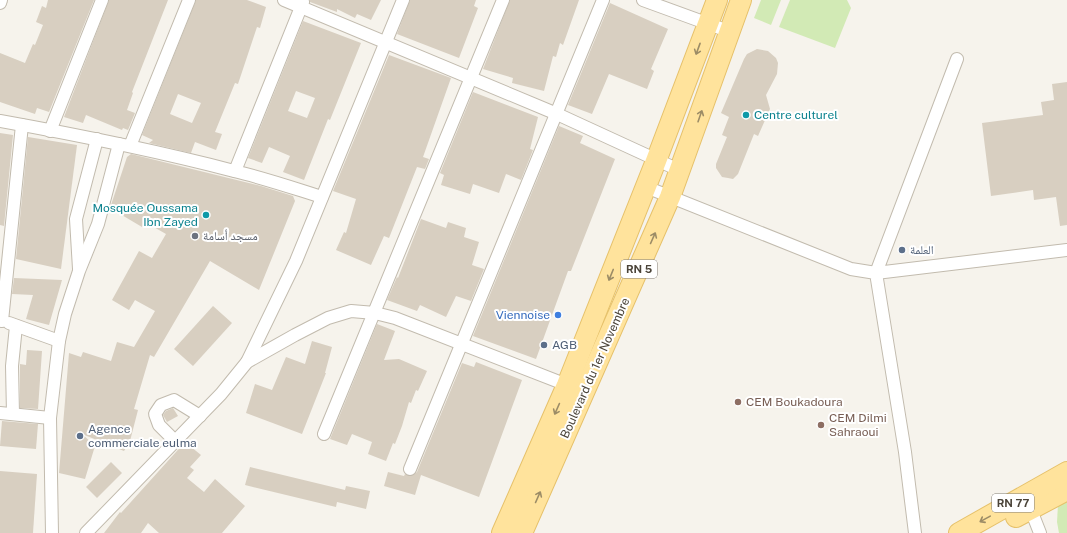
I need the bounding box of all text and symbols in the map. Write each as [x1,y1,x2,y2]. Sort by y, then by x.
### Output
one-way arrow [693,43,701,55]
place label: Centre culturel [754,108,838,122]
marker: Centre culturel [741,110,751,120]
one-way arrow [696,111,704,123]
place label: Mosquée Oussama Ibn Zayed [93,201,198,229]
marker: Mosquée Oussama Ibn Zayed [201,210,211,220]
place label: مسجد أسامة [203,229,258,243]
marker: مسجد أسامة [190,231,200,241]
one-way arrow [649,232,657,244]
place label: العلمة [910,243,934,257]
marker: العلمة [897,245,907,255]
road number: RN 5 [621,260,657,278]
one-way arrow [606,269,614,281]
street label: Boulevard du 1er Novembre [558,295,633,441]
place label: Viennoise [496,308,550,322]
marker: Viennoise [553,310,563,320]
place label: AGB [552,338,577,352]
marker: AGB [539,340,549,350]
place label: CEM Boukadoura [746,395,843,409]
marker: CEM Boukadoura [733,397,743,407]
one-way arrow [552,402,560,414]
place label: CEM Dilmi Sahraoui [829,411,887,439]
marker: CEM Dilmi Sahraoui [816,420,826,430]
place label: Agence commerciale eulma [88,422,197,450]
marker: Agence commerciale eulma [75,431,85,441]
one-way arrow [535,492,542,504]
road number: RN 77 [992,494,1034,512]
one-way arrow [979,515,991,523]

